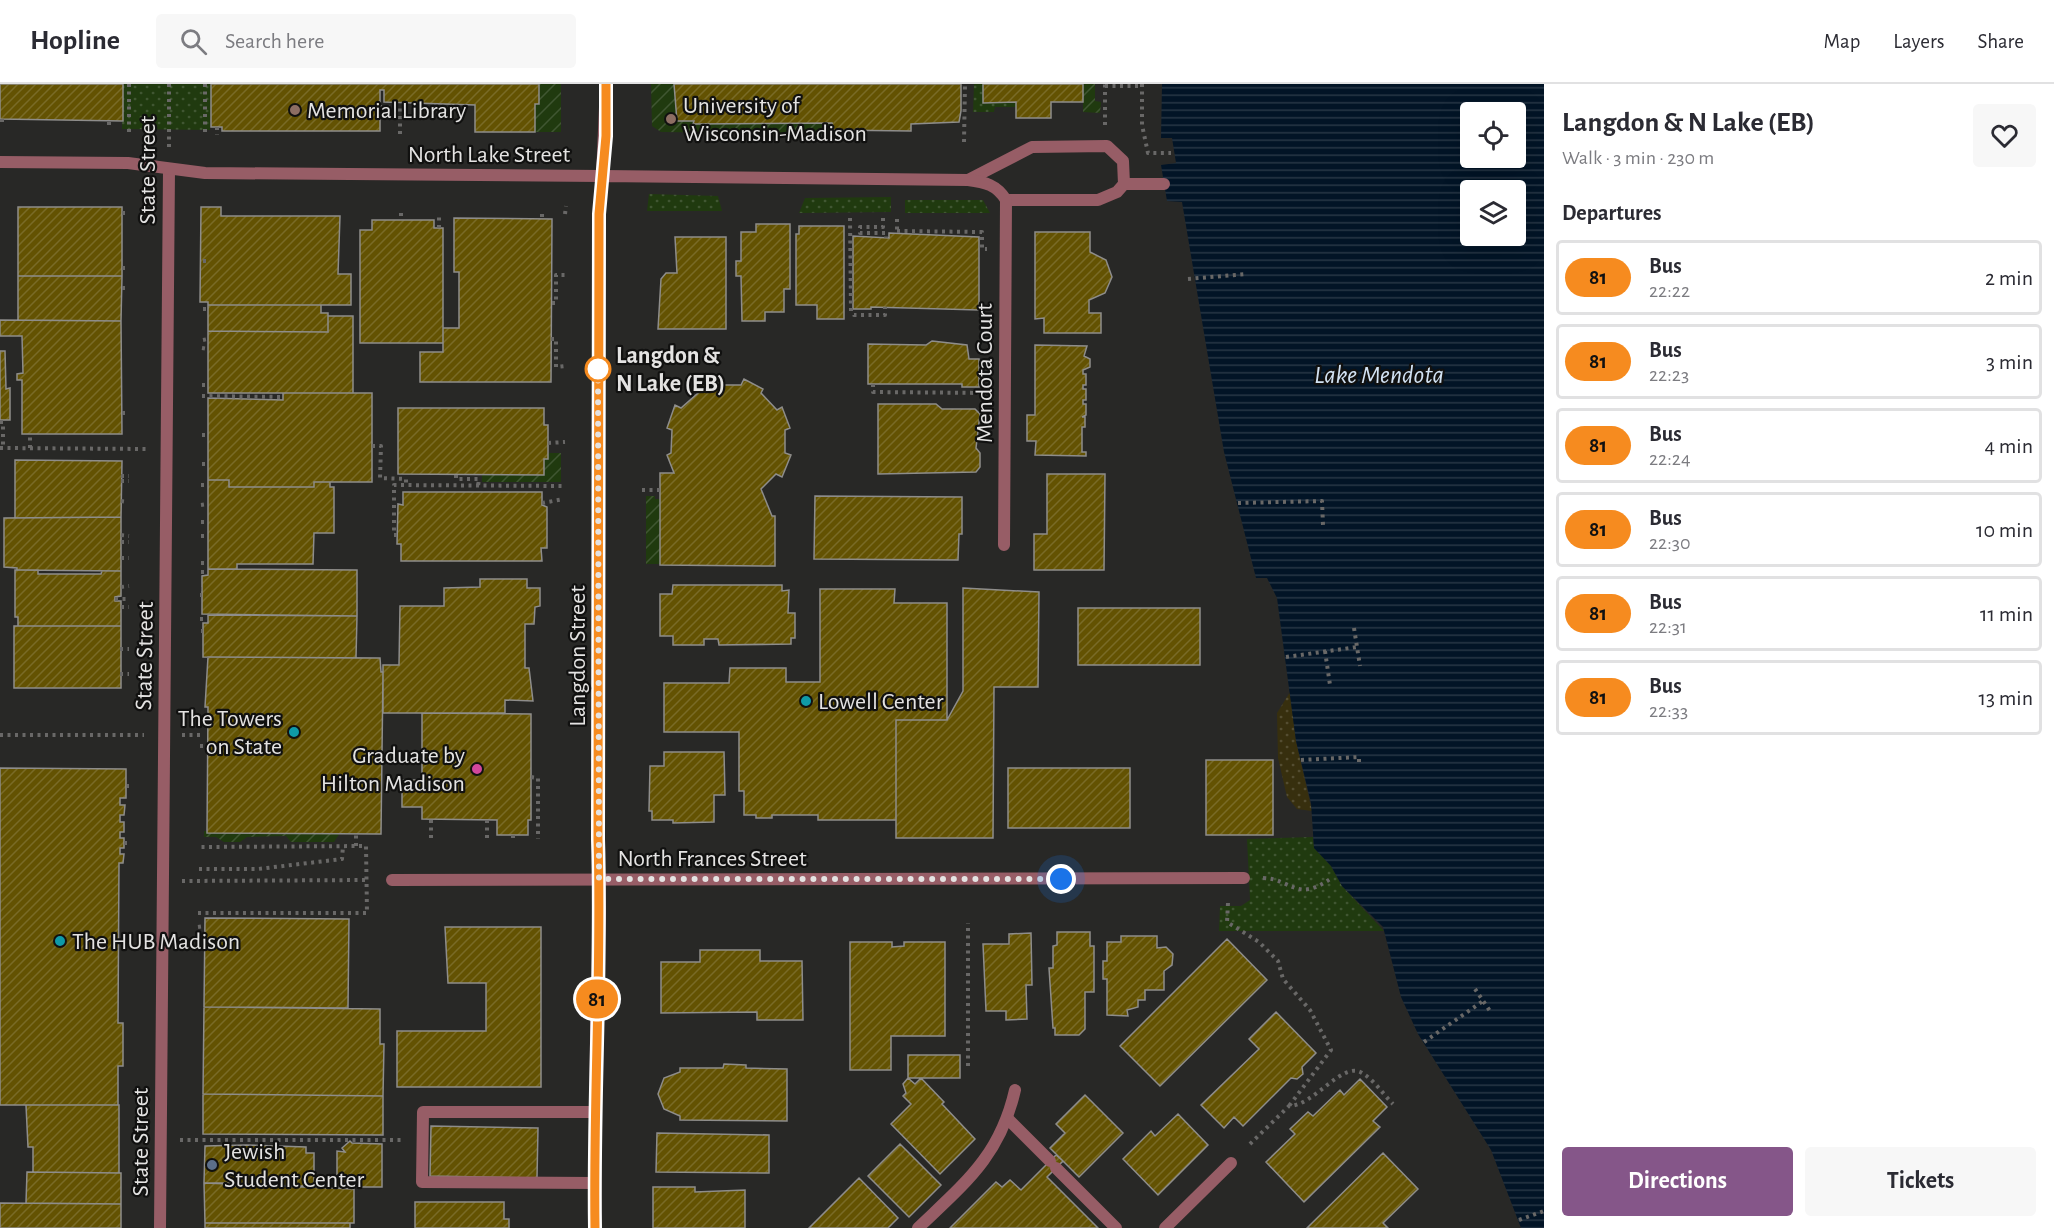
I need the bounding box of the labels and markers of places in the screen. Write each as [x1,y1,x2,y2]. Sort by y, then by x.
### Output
place label: University of Wisconsin-Madison [683,94,867,146]
place label: Memorial Library [307,99,466,123]
marker: Memorial Library [288,103,302,117]
marker: University of Wisconsin-Madison [664,112,678,126]
place label: Langdon & N Lake (EB) [616,344,725,396]
marker: Langdon & N Lake (EB) [585,356,611,382]
place label: Lowell Center [818,690,944,714]
marker: Lowell Center [799,694,813,708]
place label: The Towers on State [178,707,282,759]
marker: The Towers on State [287,725,301,739]
place label: Graduate by Hilton Madison [321,744,465,796]
marker: Graduate by Hilton Madison [470,762,484,776]
place label: The HUB Madison [72,930,240,954]
marker: The HUB Madison [53,934,67,948]
place label: Jewish Student Center [224,1140,365,1192]
marker: Jewish Student Center [205,1158,219,1172]

